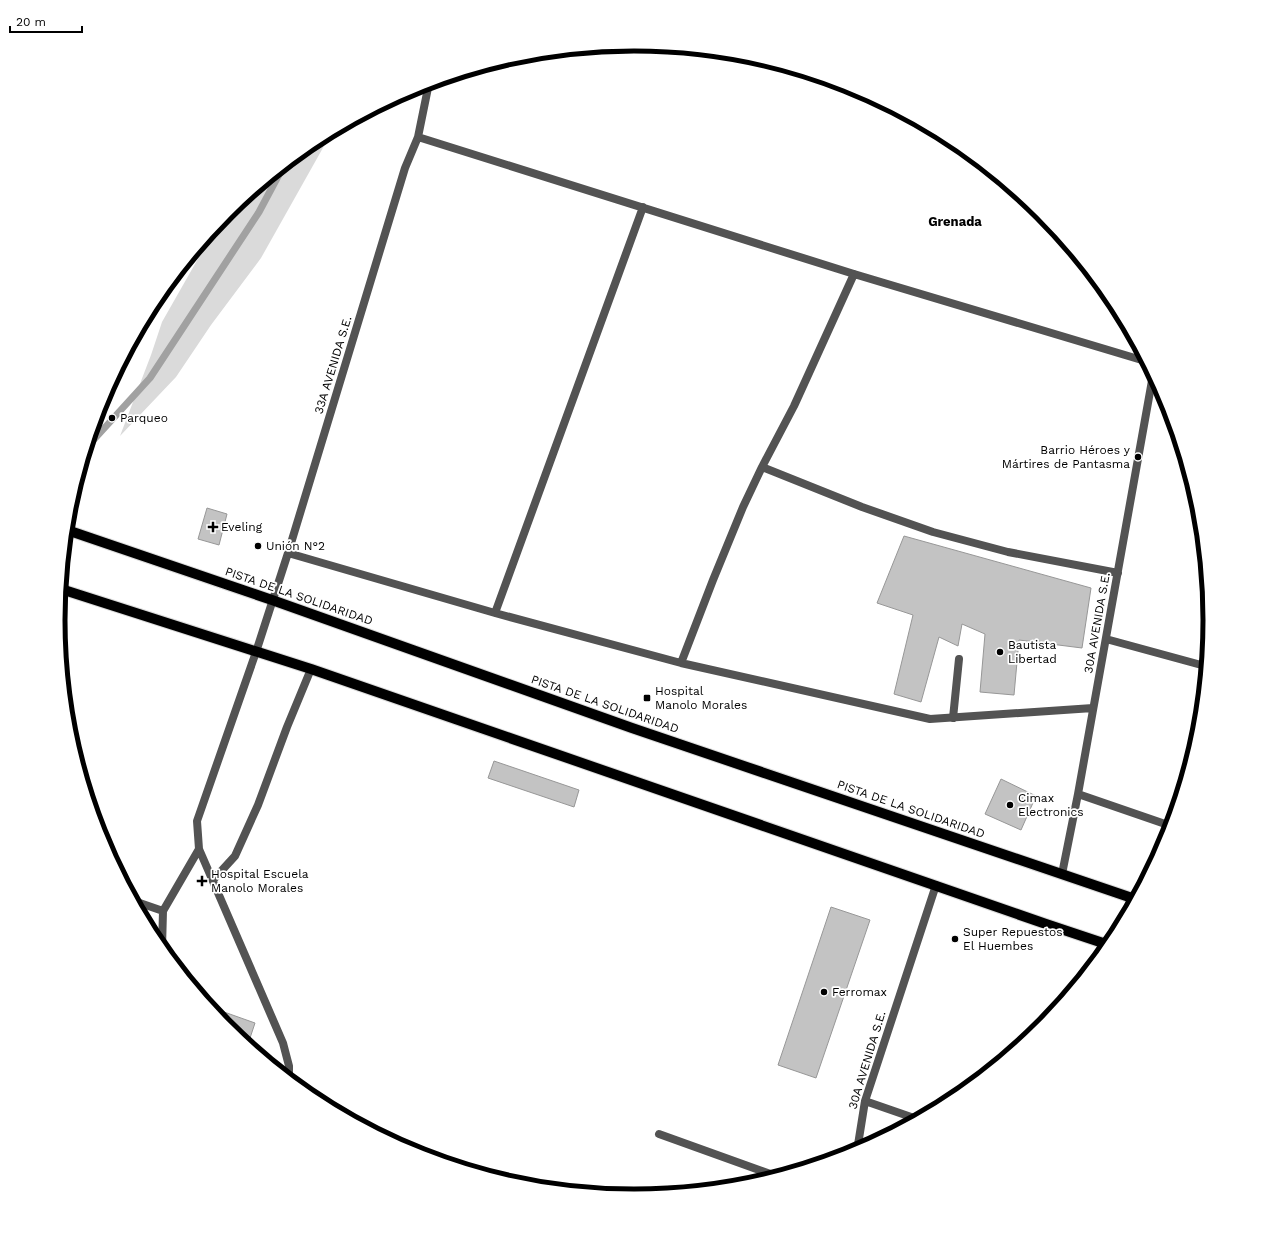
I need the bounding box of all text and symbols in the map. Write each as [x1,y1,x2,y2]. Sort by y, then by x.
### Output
scale bar [10,8,82,34]
text: 20 m [16,15,46,29]
district label: Grenada [928,214,982,229]
street label: 33A AVENIDA S.E. [311,314,355,416]
place label: Parqueo [120,411,168,425]
marker: Parqueo [107,413,117,423]
place label: Barrio Héroes y Mártires de Pantasma [1002,443,1131,471]
marker: Barrio Héroes y Mártires de Pantasma [1133,452,1143,462]
place label: Eveling [221,520,263,534]
marker: Eveling [208,522,218,532]
place label: Unión N°2 [266,539,325,553]
marker: Unión N°2 [253,541,263,551]
street label: PISTA DE LA SOLIDARIDAD [223,564,375,628]
street label: 30A AVENIDA S.E. [1081,571,1113,675]
place label: Bautista Libertad [1008,638,1057,666]
marker: Bautista Libertad [995,647,1005,657]
street label: PISTA DE LA SOLIDARIDAD [529,672,681,736]
place label: Hospital Manolo Morales [655,684,747,712]
marker: Hospital Manolo Morales [642,693,652,703]
street label: PISTA DE LA SOLIDARIDAD [835,777,987,841]
place label: Cimax Electronics [1018,791,1084,819]
marker: Cimax Electronics [1005,800,1015,810]
place label: Hospital Escuela Manolo Morales [211,867,309,895]
marker: Hospital Escuela Manolo Morales [196,875,208,887]
place label: Super Repuestos El Huembes [963,925,1063,953]
marker: Super Repuestos El Huembes [950,934,960,944]
place label: Ferromax [832,985,887,999]
marker: Ferromax [819,987,829,997]
street label: 30A AVENIDA S.E. [845,1009,889,1111]

